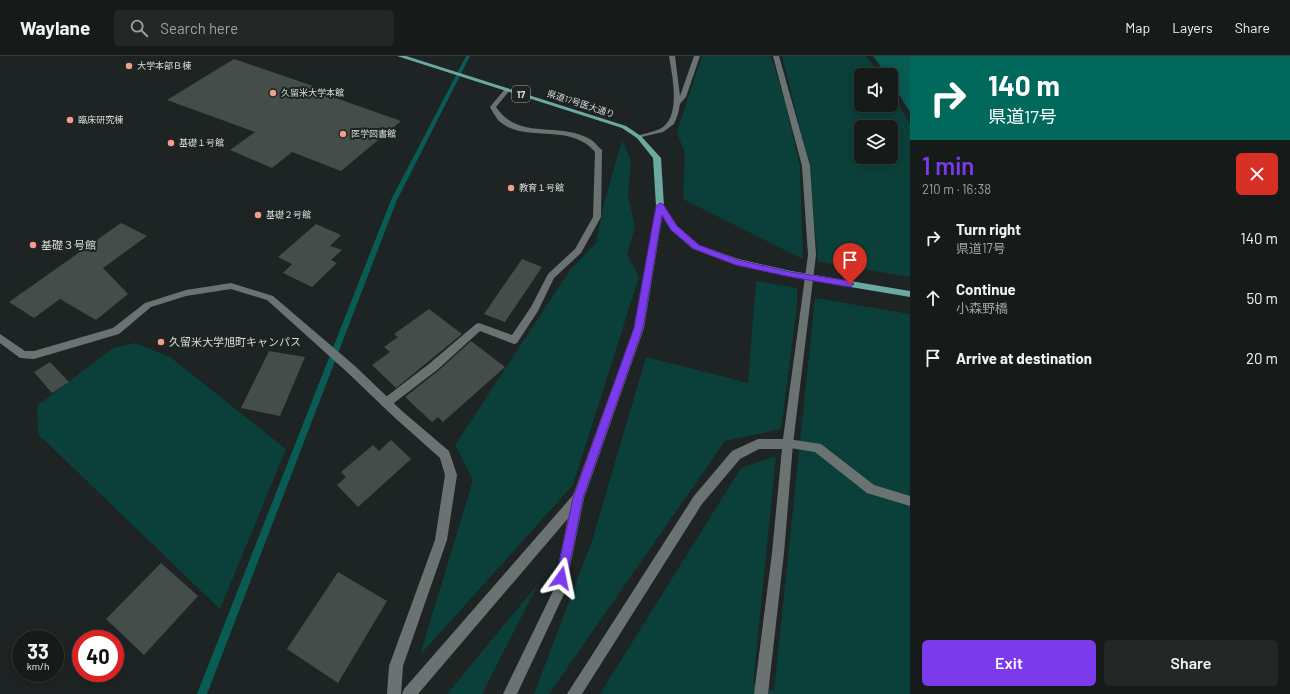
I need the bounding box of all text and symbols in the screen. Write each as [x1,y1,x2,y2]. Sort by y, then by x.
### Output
search box [114,10,394,46]
text: Waylane [20,16,90,39]
icon: search [128,17,150,39]
text: Search here [160,19,238,37]
text: Map [1125,19,1150,36]
text: Layers [1172,19,1213,36]
text: Share [1235,19,1270,36]
place label: 大学本部Ｂ棟 [137,60,192,71]
marker: 大学本部Ｂ棟 [124,61,134,71]
map controls [854,68,898,164]
button: sound [854,68,898,112]
text: 140 m [988,68,1060,102]
icon: right [922,72,974,124]
road number: 17 [512,86,530,102]
place label: 久留米大学本館 [281,87,344,98]
street label: 県道17号医大通り [546,87,616,120]
marker: 久留米大学本館 [268,88,278,98]
text: 県道17号 [988,105,1057,127]
place label: 臨床研究棟 [78,114,124,125]
marker: 臨床研究棟 [65,115,75,125]
button: layers [854,120,898,164]
place label: 医学図書館 [351,128,396,139]
marker: 医学図書館 [338,129,348,139]
place label: 基礎１号館 [179,137,224,148]
marker: 基礎１号館 [166,138,176,148]
text: 1 min [922,151,974,180]
button: close [1236,153,1278,195]
text: 210 m · 16:38 [922,181,991,197]
place label: 教育１号館 [519,182,564,193]
marker: 教育１号館 [506,183,516,193]
place label: 基礎２号館 [266,209,311,220]
marker: 基礎２号館 [253,210,263,220]
text: Turn right [956,220,1021,238]
icon: right [922,227,944,249]
text: 140 m [1241,229,1278,247]
place label: 基礎３号館 [41,238,96,251]
marker: 基礎３号館 [28,240,38,250]
text: 県道17号 [956,240,1006,256]
pin [833,243,867,284]
icon: arrive [839,249,861,271]
text: Continue [956,280,1016,298]
icon: ahead [922,287,944,309]
text: 50 m [1246,289,1278,307]
text: 小森野橋 [956,300,1008,316]
place label: 久留米大学旭町キャンパス [169,335,301,348]
marker: 久留米大学旭町キャンパス [156,337,166,347]
icon: arrive [922,347,944,369]
text: Arrive at destination [956,349,1092,367]
text: 20 m [1246,349,1278,367]
position arrow [540,557,582,599]
speed limit sign: 40 [72,630,124,682]
text: 33 [27,639,49,663]
button: Exit [922,640,1096,686]
button: Share [1104,640,1278,686]
text: km/h [27,660,49,672]

